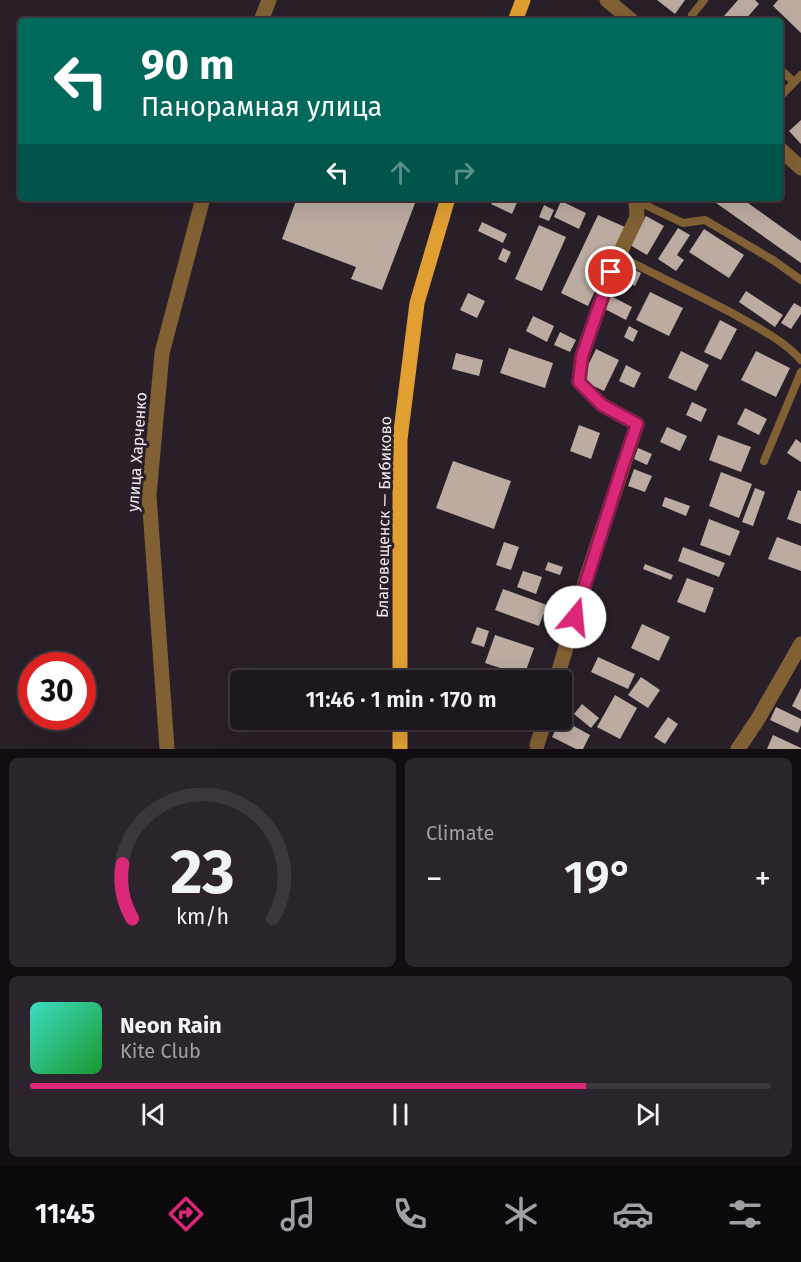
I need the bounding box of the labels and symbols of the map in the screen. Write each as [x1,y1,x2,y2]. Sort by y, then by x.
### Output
pin [585,246,636,297]
street label: улица Харченко [123,391,151,513]
street label: Благовещенск — Бибиково [373,416,395,618]
position arrow [543,585,607,649]
speed limit sign: 30 [18,652,96,730]

